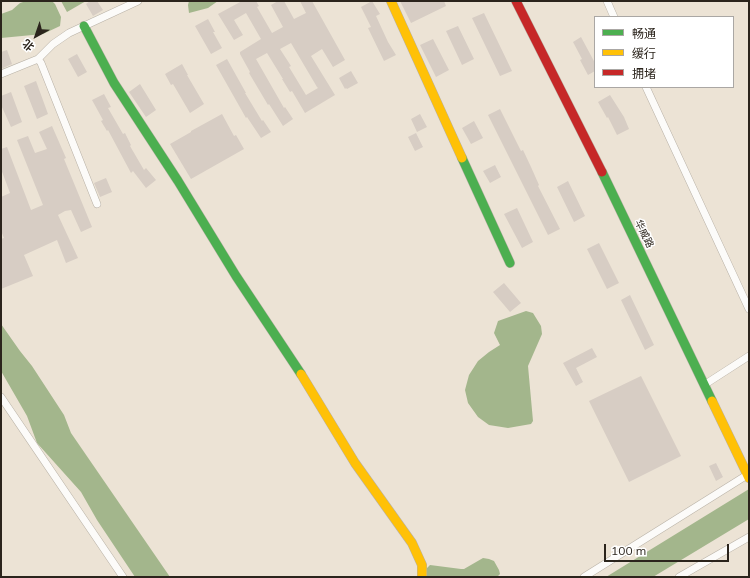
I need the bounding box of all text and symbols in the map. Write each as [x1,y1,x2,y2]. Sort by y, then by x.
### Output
north arrow [16,16,56,56]
legend [594,16,734,88]
text: 畅通 [632,26,656,41]
text: 北 [20,36,37,54]
text: 缓行 [632,46,656,61]
text: 拥堵 [632,66,656,81]
street label: 华威路 [632,218,656,250]
scale bar [606,536,731,562]
text: 100 m [611,543,646,558]

